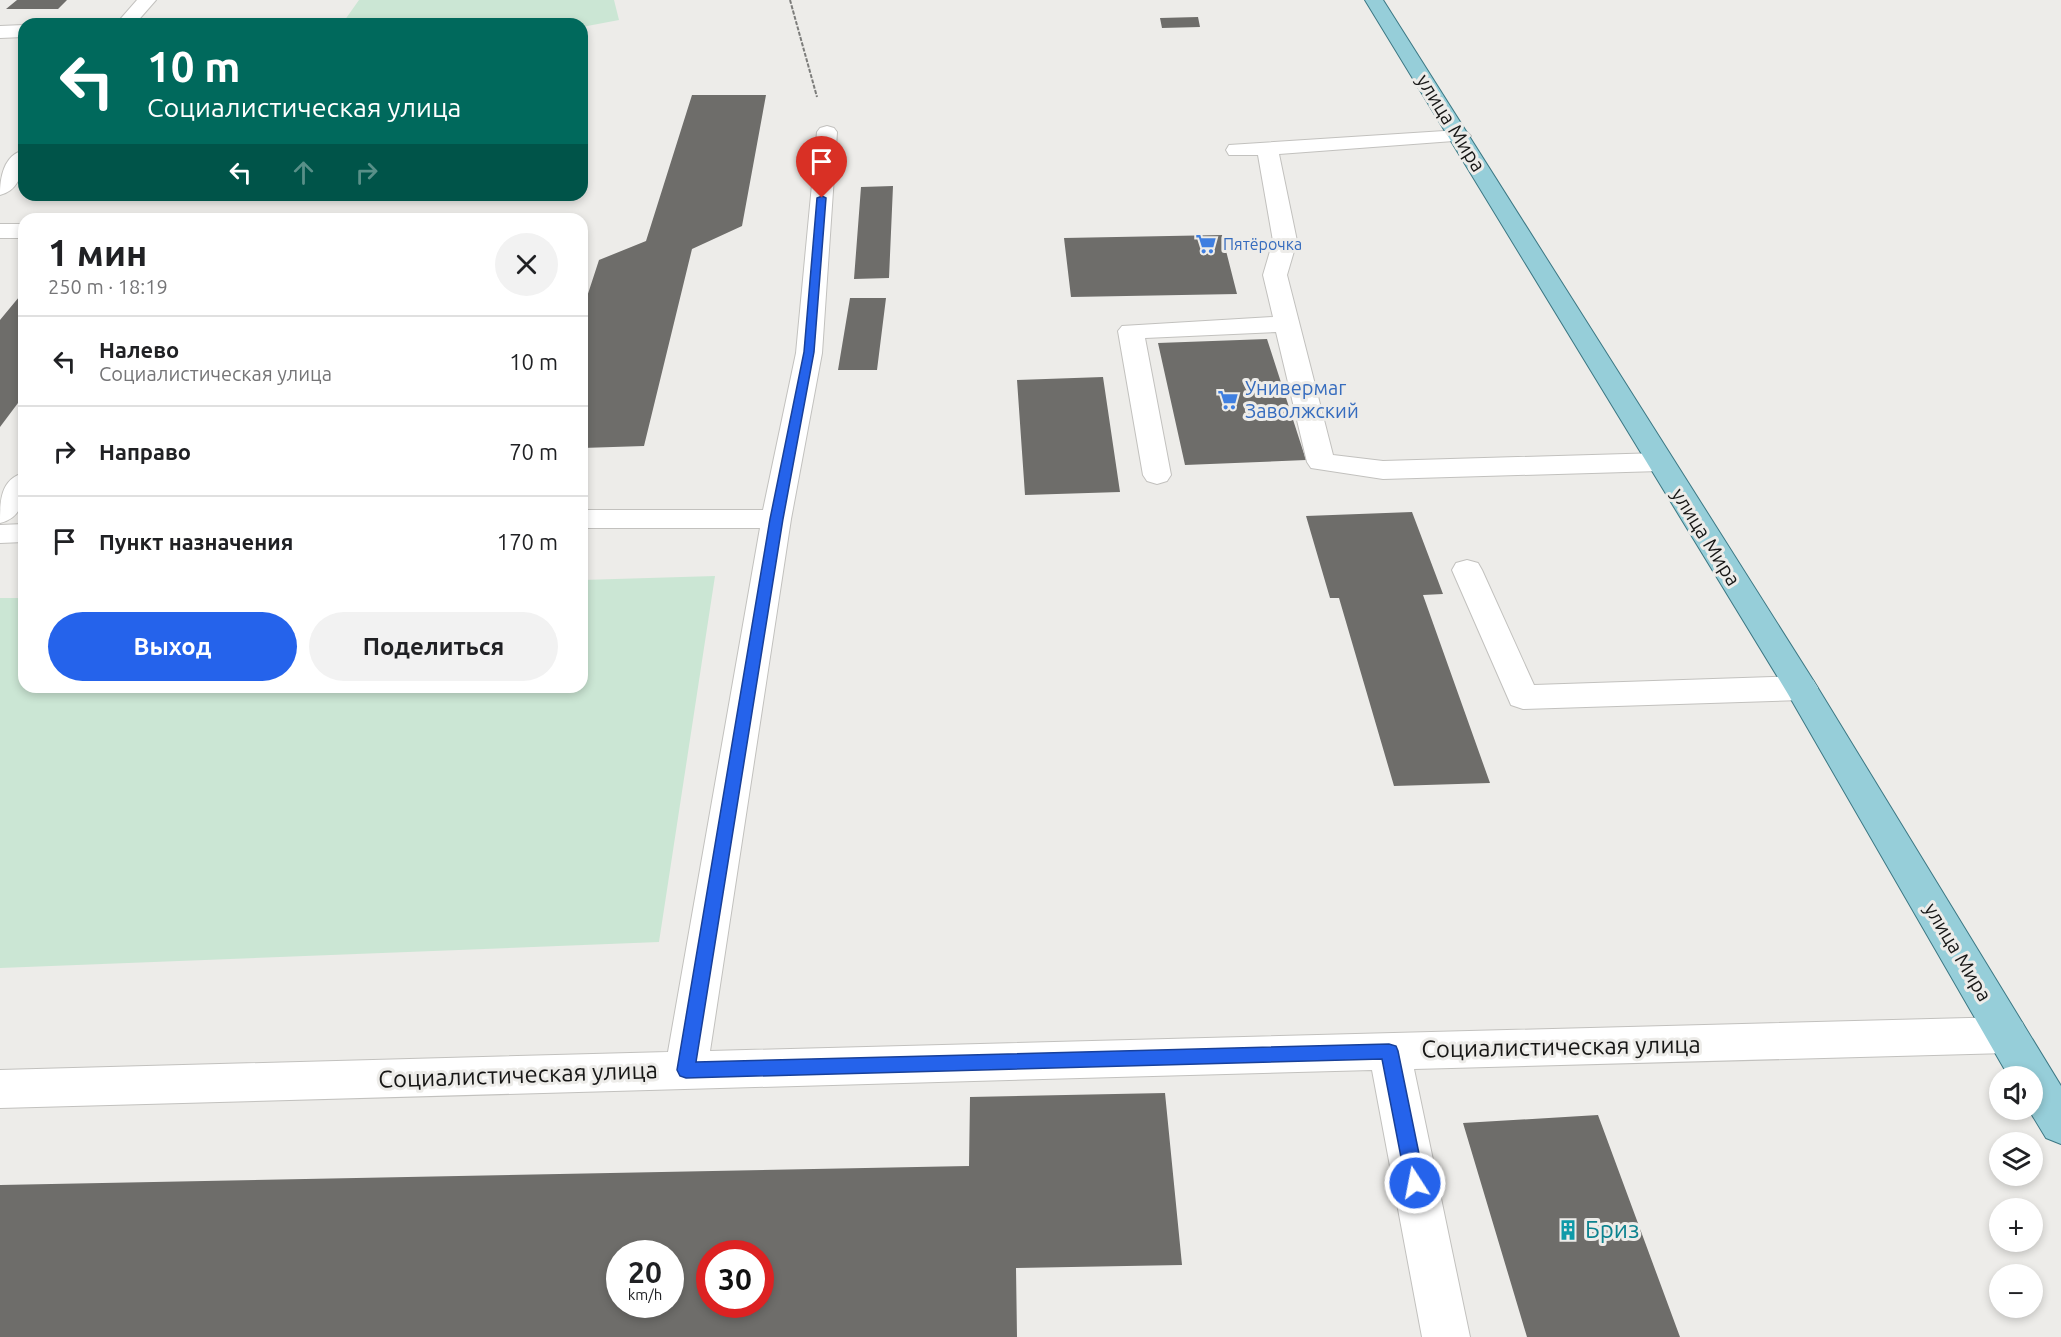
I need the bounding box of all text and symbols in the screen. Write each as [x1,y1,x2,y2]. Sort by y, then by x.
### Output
icon: left [48,42,126,120]
text: 10 m [147,43,241,90]
street label: улица Мира [1412,70,1490,176]
text: Социалистическая улица [147,92,462,122]
pin [796,136,847,198]
icon: arrive [805,145,838,178]
icon: left [224,156,257,189]
icon: ahead [287,156,320,189]
icon: right [350,156,383,189]
text: 1 мин [48,232,147,273]
supermarket icon: Пятёрочка [1194,232,1218,256]
button: close [495,233,558,296]
place label: Пятёрочка [1223,235,1302,253]
text: 250 m · 18:19 [48,275,168,298]
text: Налево [99,337,179,362]
icon: left [48,345,81,378]
text: 10 m [509,349,558,374]
text: Социалистическая улица [99,362,332,385]
place label: Универмаг Заволжский [1245,376,1359,422]
supermarket icon: Универмаг Заволжский [1216,388,1240,412]
icon: right [48,435,81,468]
text: Направо [99,439,191,464]
text: 70 m [509,439,558,464]
street label: улица Мира [1667,484,1745,590]
icon: arrive [48,525,81,558]
text: Пункт назначения [99,529,293,554]
text: 170 m [497,529,558,554]
button: Выход [48,612,297,681]
button: Поделиться [309,612,558,681]
street label: улица Мира [1920,898,1997,1005]
street label: Социалистическая улица [1421,1031,1701,1062]
street label: Социалистическая улица [378,1056,658,1093]
map controls [1989,1066,2043,1318]
button: sound [1989,1066,2043,1120]
button: layers [1989,1132,2043,1186]
position arrow [1383,1151,1447,1215]
button: + [1989,1198,2043,1252]
place label: Бриз [1585,1216,1640,1243]
building icon: Бриз [1556,1218,1580,1242]
speed limit sign: 30 [696,1240,774,1318]
text: 20 [628,1255,662,1289]
button: − [1989,1264,2043,1318]
text: km/h [628,1286,662,1303]

